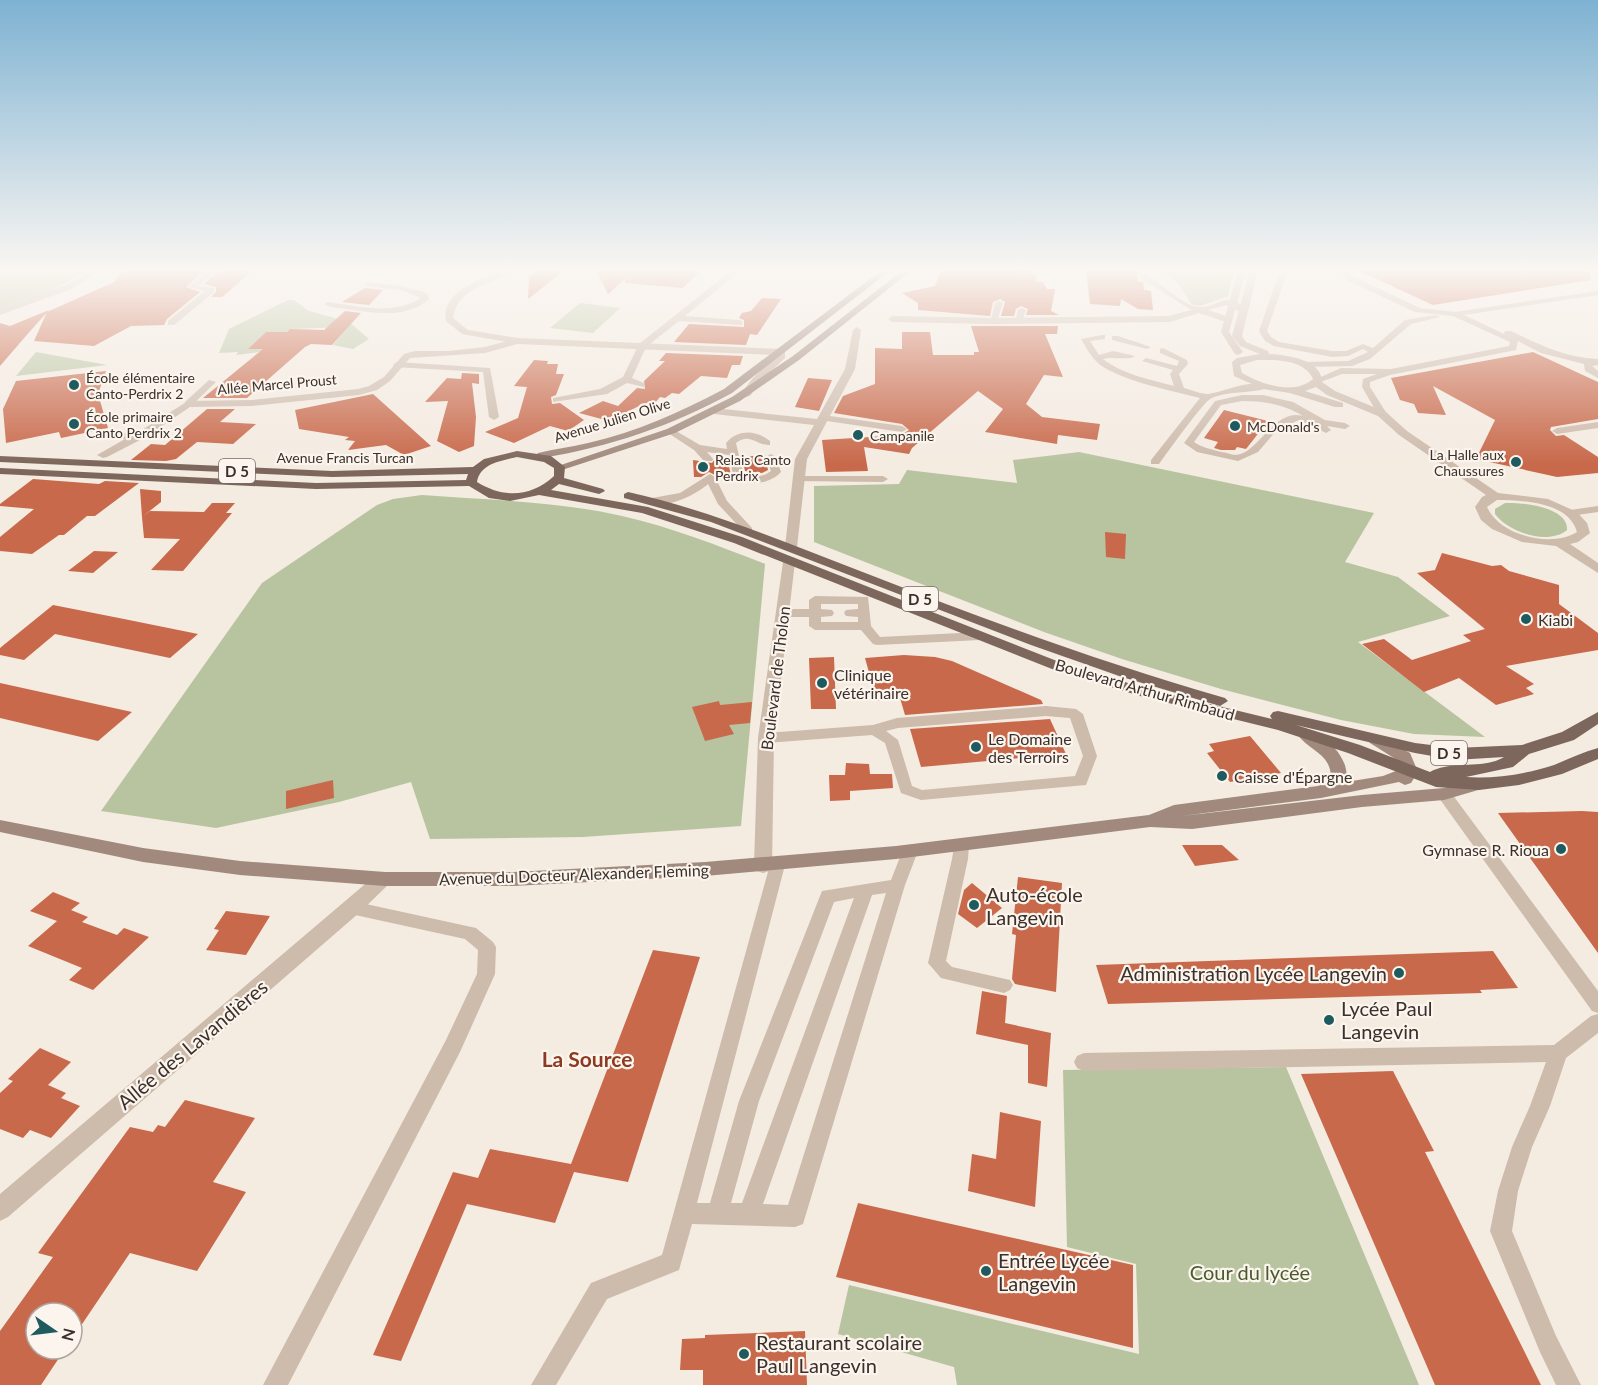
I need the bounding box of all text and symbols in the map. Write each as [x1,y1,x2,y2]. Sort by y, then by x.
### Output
place label: École élémentaire Canto-Perdrix 2 [86,369,195,402]
street label: Allée Marcel Proust [217,370,337,398]
marker: École élémentaire Canto-Perdrix 2 [67,378,81,392]
street label: Avenue Julien Olive [552,394,672,446]
place label: École primaire Canto Perdrix 2 [86,408,182,441]
marker: École primaire Canto Perdrix 2 [67,417,81,431]
place label: McDonald's [1247,418,1320,435]
marker: McDonald's [1228,419,1242,433]
place label: Campanile [870,427,935,444]
marker: Campanile [851,428,865,442]
place label: La Halle aux Chaussures [1430,446,1504,479]
street label: Avenue Francis Turcan [276,449,414,466]
place label: Relais Canto Perdrix [715,451,791,484]
marker: La Halle aux Chaussures [1509,455,1523,469]
road number: D 5 [219,459,255,483]
marker: Relais Canto Perdrix [696,460,710,474]
road number: D 5 [902,587,938,611]
street label: Boulevard de Tholon [757,605,793,751]
place label: Kiabi [1538,610,1573,629]
marker: Kiabi [1519,612,1533,626]
street label: Boulevard Arthur Rimbaud [1053,654,1237,724]
place label: Clinique vétérinaire [834,665,909,702]
marker: Clinique vétérinaire [815,676,829,690]
place label: Le Domaine des Terroirs [988,729,1072,766]
marker: Le Domaine des Terroirs [969,740,983,754]
road number: D 5 [1431,741,1467,765]
place label: Caisse d'Épargne [1234,767,1352,786]
marker: Caisse d'Épargne [1215,769,1229,783]
place label: Gymnase R. Rioua [1422,840,1549,859]
marker: Gymnase R. Rioua [1554,842,1568,856]
street label: Avenue du Docteur Alexander Fleming [439,860,709,888]
place label: Auto-école Langevin [986,882,1083,929]
marker: Auto-école Langevin [967,898,981,912]
place label: Administration Lycée Langevin [1120,961,1387,985]
marker: Administration Lycée Langevin [1392,966,1406,980]
street label: Allée des Lavandières [112,974,272,1114]
place label: Lycée Paul Langevin [1341,996,1433,1043]
marker: Lycée Paul Langevin [1322,1013,1336,1027]
district label: La Source [542,1046,632,1071]
place label: Entrée Lycée Langevin [998,1248,1110,1295]
park label: Cour du lycée [1190,1260,1310,1284]
marker: Entrée Lycée Langevin [979,1264,993,1278]
north arrow [24,1301,84,1361]
text: N [58,1326,80,1343]
place label: Restaurant scolaire Paul Langevin [756,1330,922,1377]
marker: Restaurant scolaire Paul Langevin [737,1347,751,1361]

